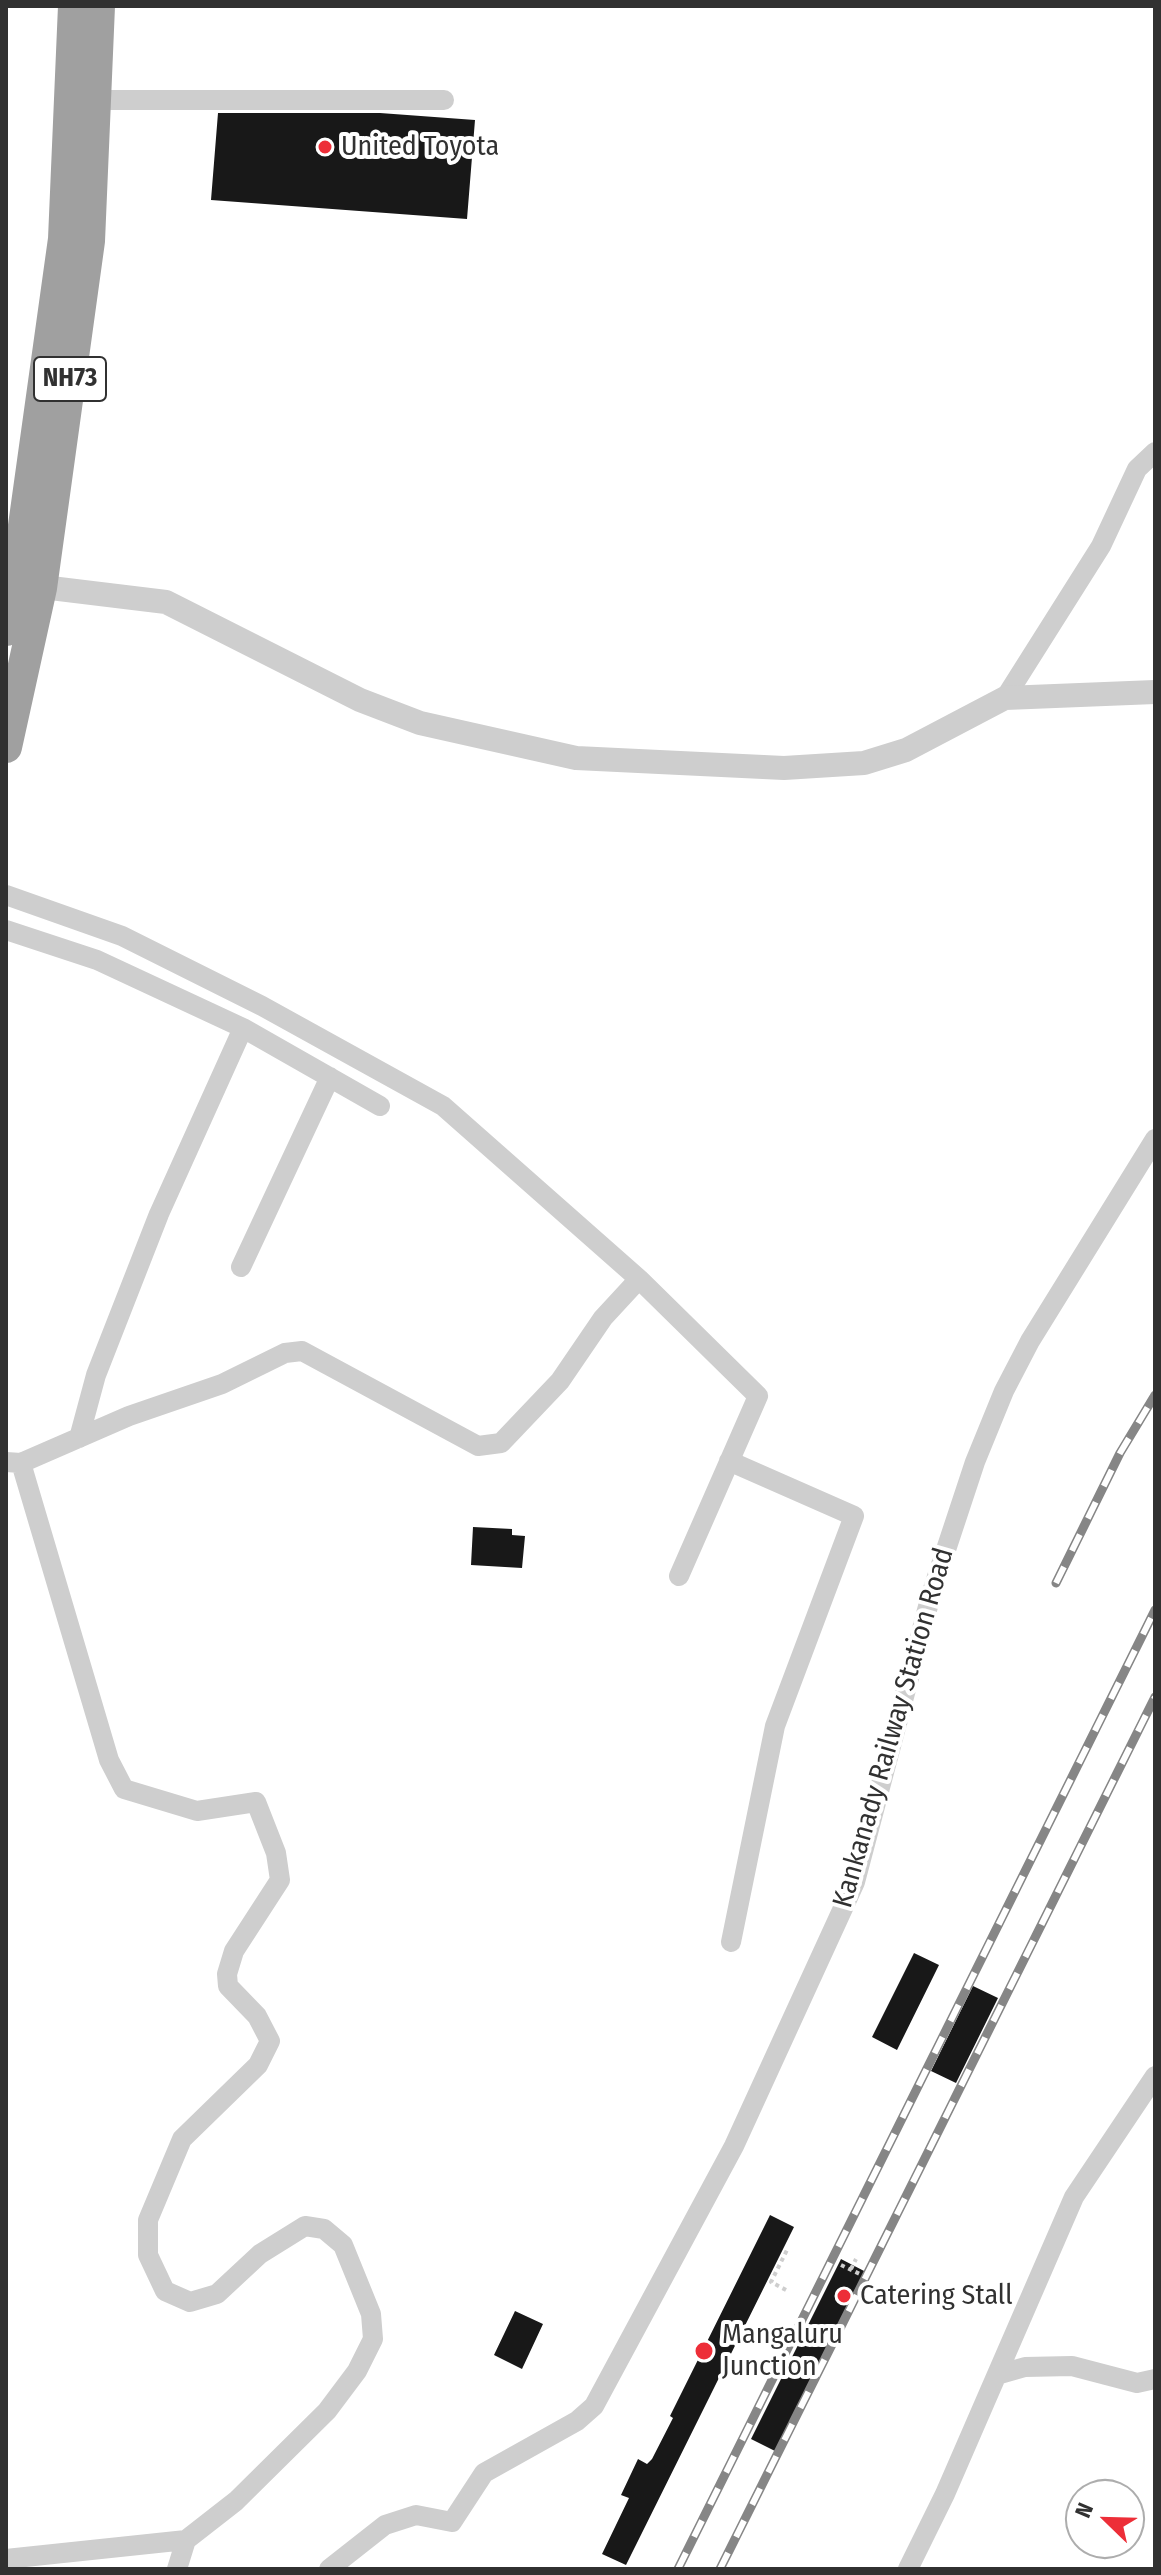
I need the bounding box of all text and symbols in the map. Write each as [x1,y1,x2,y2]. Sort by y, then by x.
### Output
place label: United Toyota [341,130,499,164]
marker: United Toyota [316,138,334,156]
road number: NH73 [34,357,106,401]
street label: Kankanady Railway Station Road [827,1544,961,1912]
place label: Catering Stall [860,2279,1013,2313]
marker: Catering Stall [835,2287,853,2305]
place label: Mangaluru Junction [722,2318,843,2384]
marker: Mangaluru Junction [693,2340,715,2362]
north arrow [1065,2479,1145,2559]
text: N [1069,2499,1099,2522]

